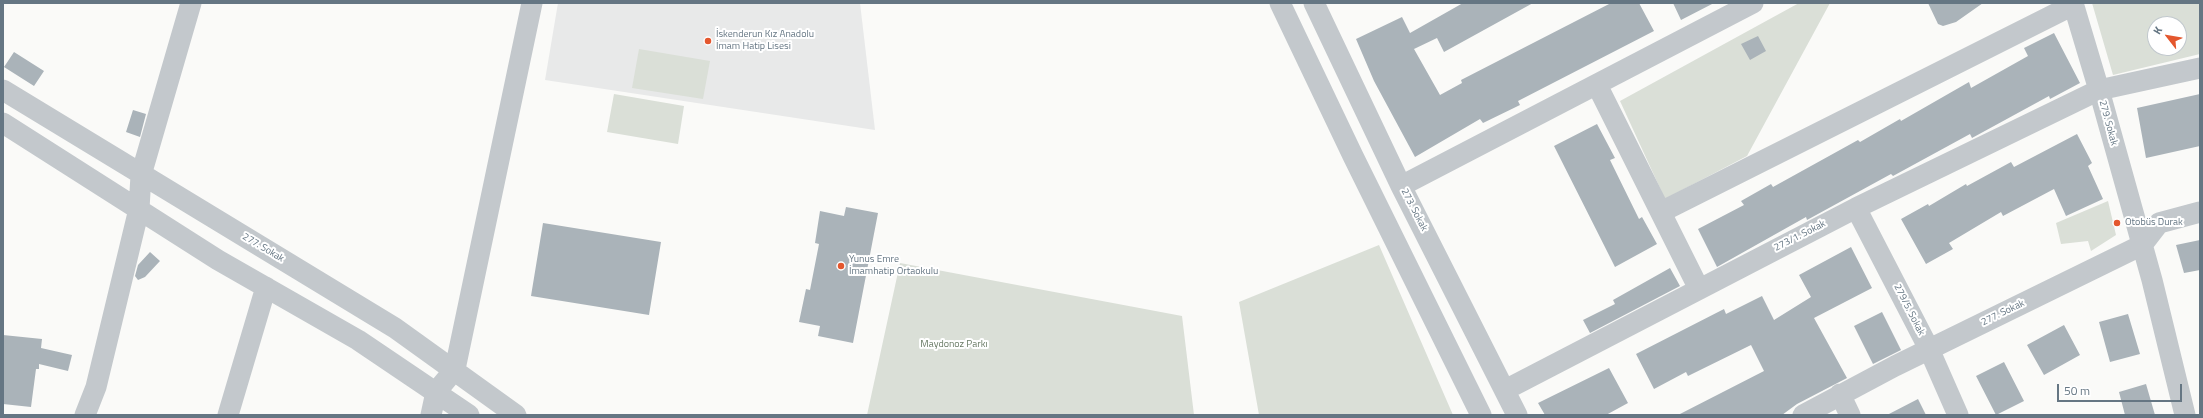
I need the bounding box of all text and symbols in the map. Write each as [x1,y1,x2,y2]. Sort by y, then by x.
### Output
north arrow [2147,16,2187,56]
text: K [2149,23,2166,37]
place label: İskenderun Kız Anadolu İmam Hatip Lisesi [716,29,814,52]
marker: İskenderun Kız Anadolu İmam Hatip Lisesi [703,36,713,46]
street label: 279. Sokak [2096,99,2120,147]
street label: 273. Sokak [1398,187,1430,233]
place label: Otobüs Durak [2125,217,2183,229]
street label: 273/1. Sokak [1772,218,1828,254]
marker: Otobüs Durak [2112,218,2122,228]
street label: 277. Sokak [240,231,286,265]
place label: Yunus Emre İmamhatip Ortaokulu [849,254,938,278]
marker: Yunus Emre İmamhatip Ortaokulu [836,261,846,271]
street label: 279/5. Sokak [1891,282,1927,338]
street label: 277. Sokak [1980,297,2026,329]
park label: Maydonoz Parkı [920,339,988,351]
scale bar [2059,376,2184,402]
text: 50 m [2064,381,2090,400]

